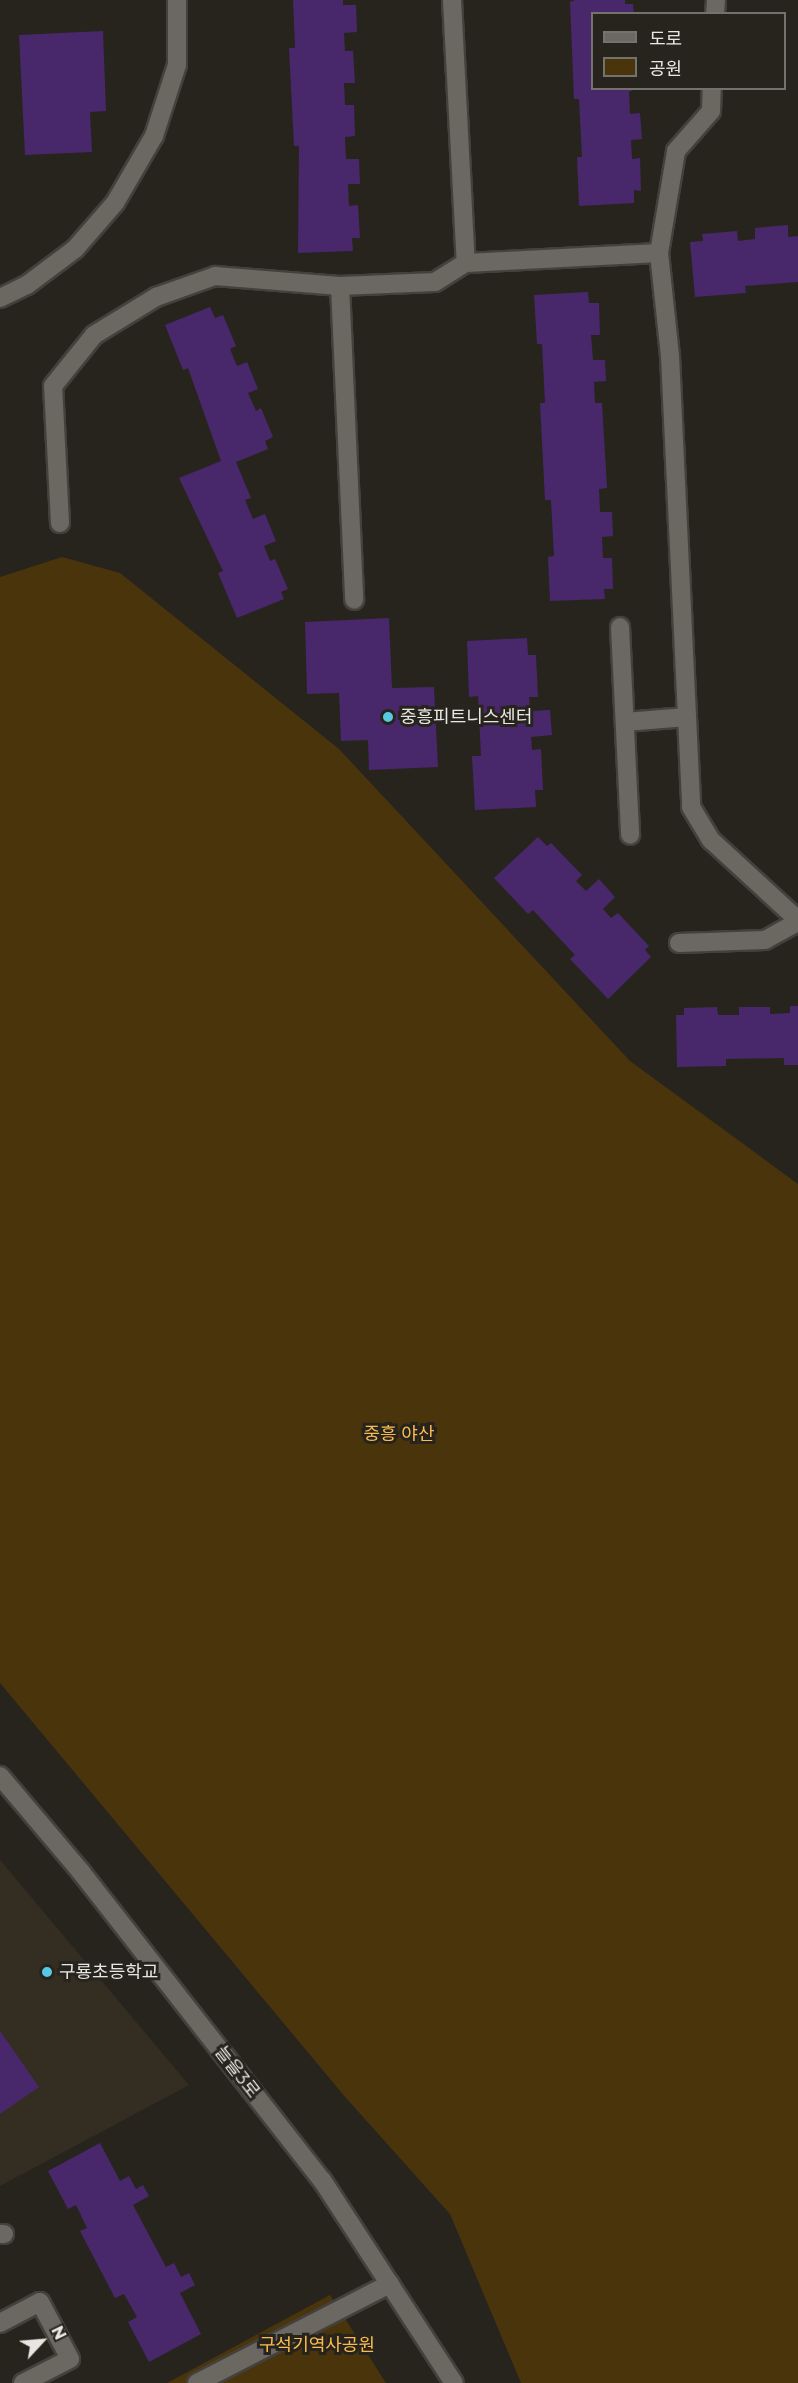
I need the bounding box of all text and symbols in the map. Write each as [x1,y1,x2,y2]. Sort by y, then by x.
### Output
legend [591,12,786,90]
text: 도로 [649,28,682,50]
text: 공원 [649,58,682,80]
place label: 중흥피트니스센터 [400,706,532,728]
marker: 중흥피트니스센터 [381,710,395,724]
park label: 중흥 야산 [364,1423,434,1445]
place label: 구룡초등학교 [59,1961,158,1983]
marker: 구룡초등학교 [40,1965,54,1979]
street label: 늘을3로 [210,2042,264,2102]
north arrow [12,2311,72,2371]
text: N [47,2323,70,2343]
park label: 구석기역사공원 [259,2334,375,2356]

